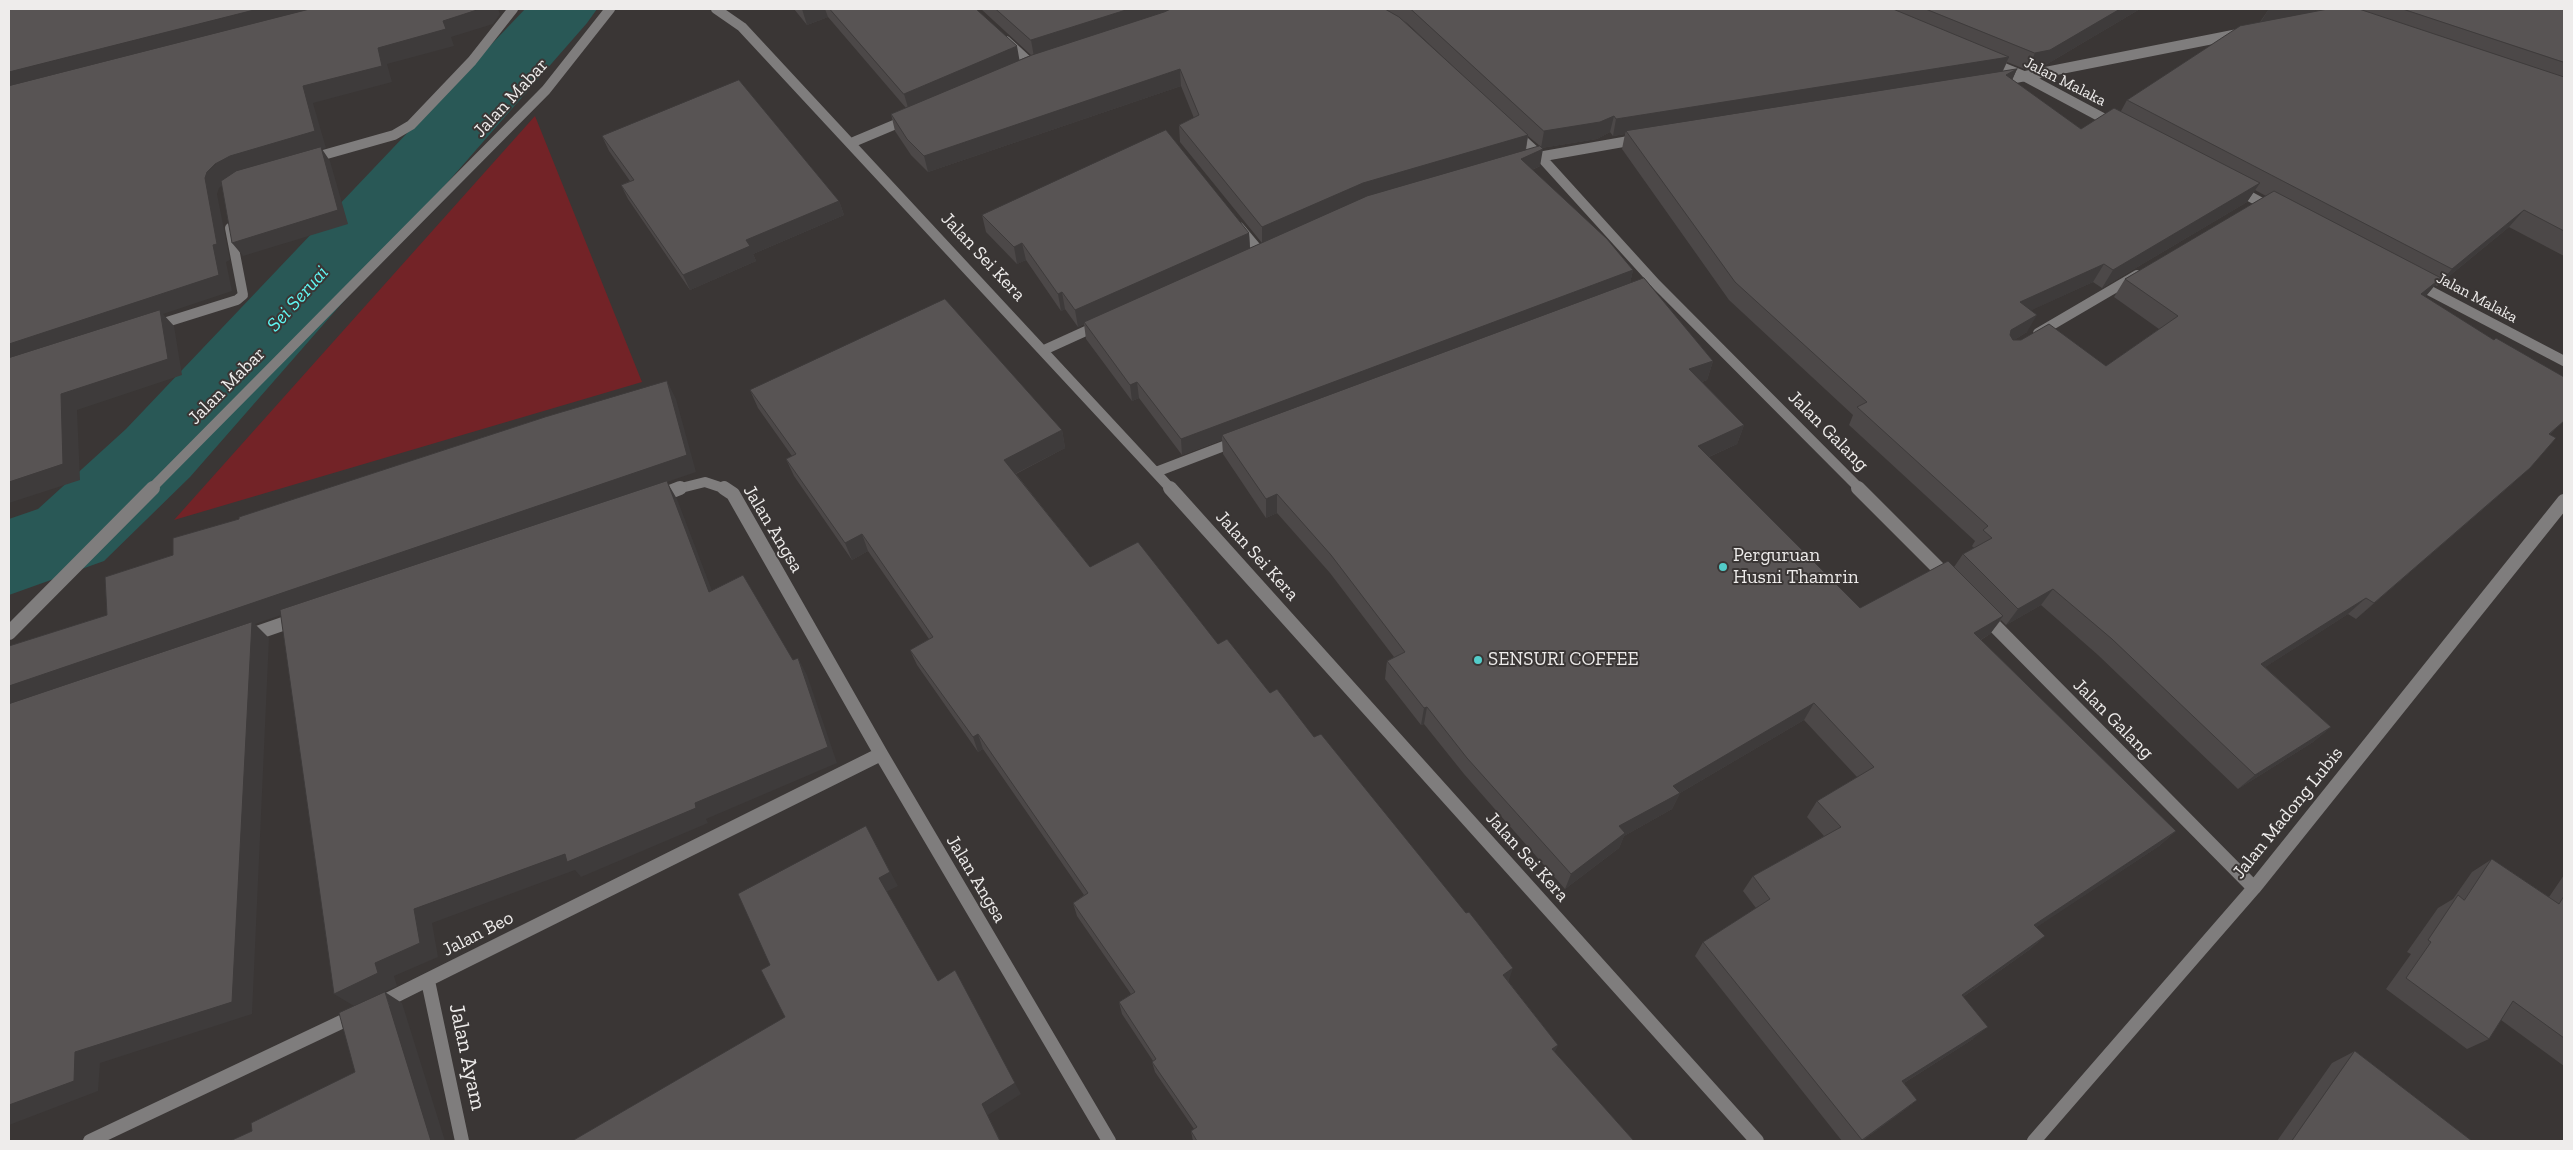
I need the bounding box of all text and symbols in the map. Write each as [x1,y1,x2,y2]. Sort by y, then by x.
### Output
street label: Jalan Malaka [2021,53,2109,111]
street label: Jalan Mabar [469,54,553,142]
street label: Jalan Sei Kera [936,208,1030,306]
water label: Sei Seruai [262,261,334,337]
street label: Jalan Malaka [2433,269,2521,327]
street label: Jalan Mabar [184,343,270,429]
street label: Jalan Galang [1783,386,1873,476]
street label: Jalan Angsa [738,481,808,577]
street label: Jalan Sei Kera [1211,506,1303,606]
place label: Perguruan Husni Thamrin [1733,545,1859,589]
marker: Perguruan Husni Thamrin [1717,561,1729,573]
place label: SENSURI COFFEE [1488,649,1639,671]
marker: SENSURI COFFEE [1472,654,1484,666]
street label: Jalan Galang [2068,674,2158,764]
street label: Jalan Madong Lubis [2228,743,2348,883]
street label: Jalan Sei Kera [1481,807,1573,907]
street label: Jalan Angsa [941,831,1011,927]
street label: Jalan Beo [439,906,517,962]
street label: Jalan Ayam [443,1001,491,1113]

